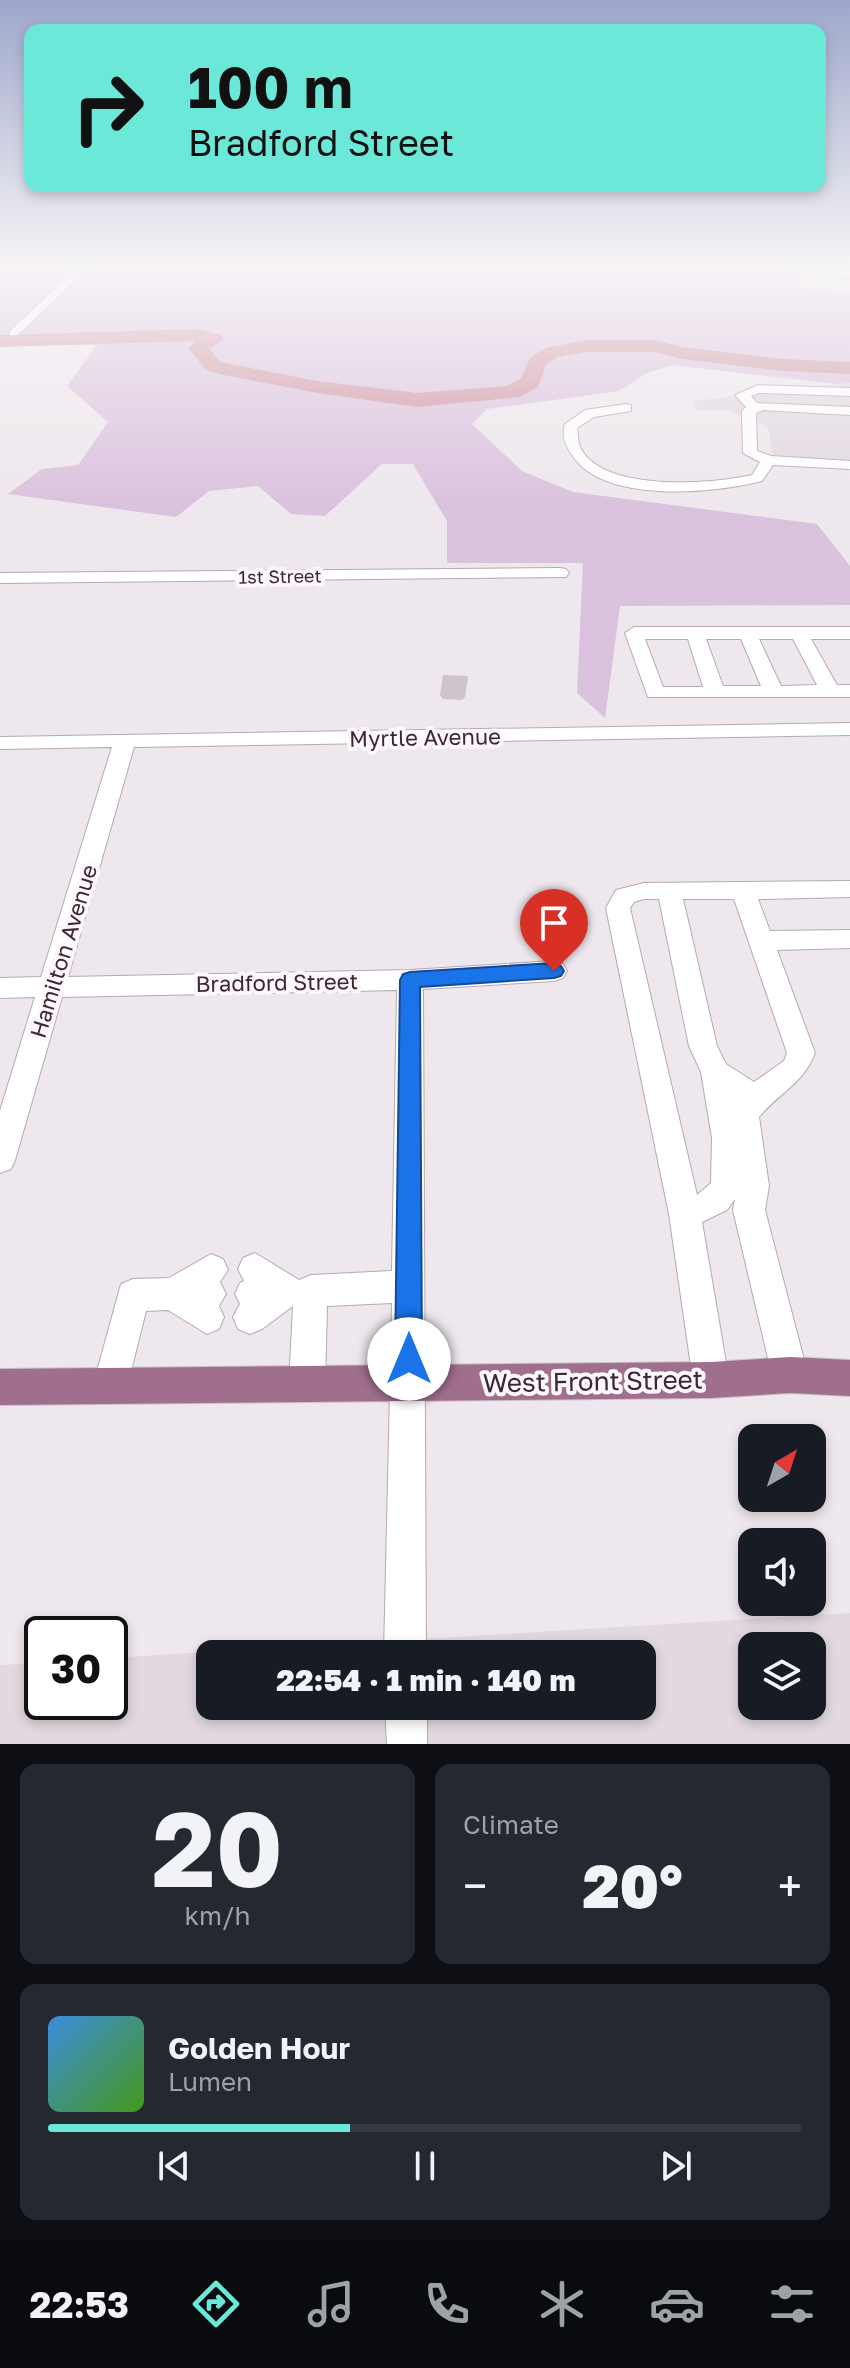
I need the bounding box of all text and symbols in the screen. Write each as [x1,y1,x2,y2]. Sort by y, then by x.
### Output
text: 100 m [188,53,353,120]
icon: right [56,56,160,160]
text: Bradford Street [188,121,454,164]
street label: 1st Street [238,564,322,588]
street label: Myrtle Avenue [349,722,501,752]
street label: Hamilton Avenue [24,861,102,1041]
pin [520,889,588,971]
icon: arrive [532,901,576,945]
street label: Bradford Street [195,967,359,997]
position arrow [367,1317,451,1401]
street label: West Front Street [483,1364,703,1398]
north arrow [738,1424,826,1512]
map controls [738,1424,826,1720]
button: sound [738,1528,826,1616]
speed limit sign: 30 [24,1616,128,1720]
button: layers [738,1632,826,1720]
text: 22:54 · 1 min · 140 m [276,1662,576,1698]
text: 20 [152,1785,283,1910]
text: Climate [463,1809,559,1840]
text: 20° [582,1849,683,1921]
text: − [463,1859,487,1912]
text: + [778,1859,802,1912]
text: km/h [184,1900,251,1931]
text: Golden Hour [168,2030,350,2066]
text: Lumen [168,2066,252,2097]
icon: previous [152,2144,196,2188]
icon: pause [403,2144,447,2188]
icon: next [654,2144,698,2188]
icon: directions [188,2276,244,2332]
icon: music [303,2276,359,2332]
icon: phone [419,2276,475,2332]
icon: climate [534,2276,590,2332]
icon: car [649,2276,705,2332]
icon: filters [764,2276,820,2332]
text: 22:53 [30,2283,129,2326]

